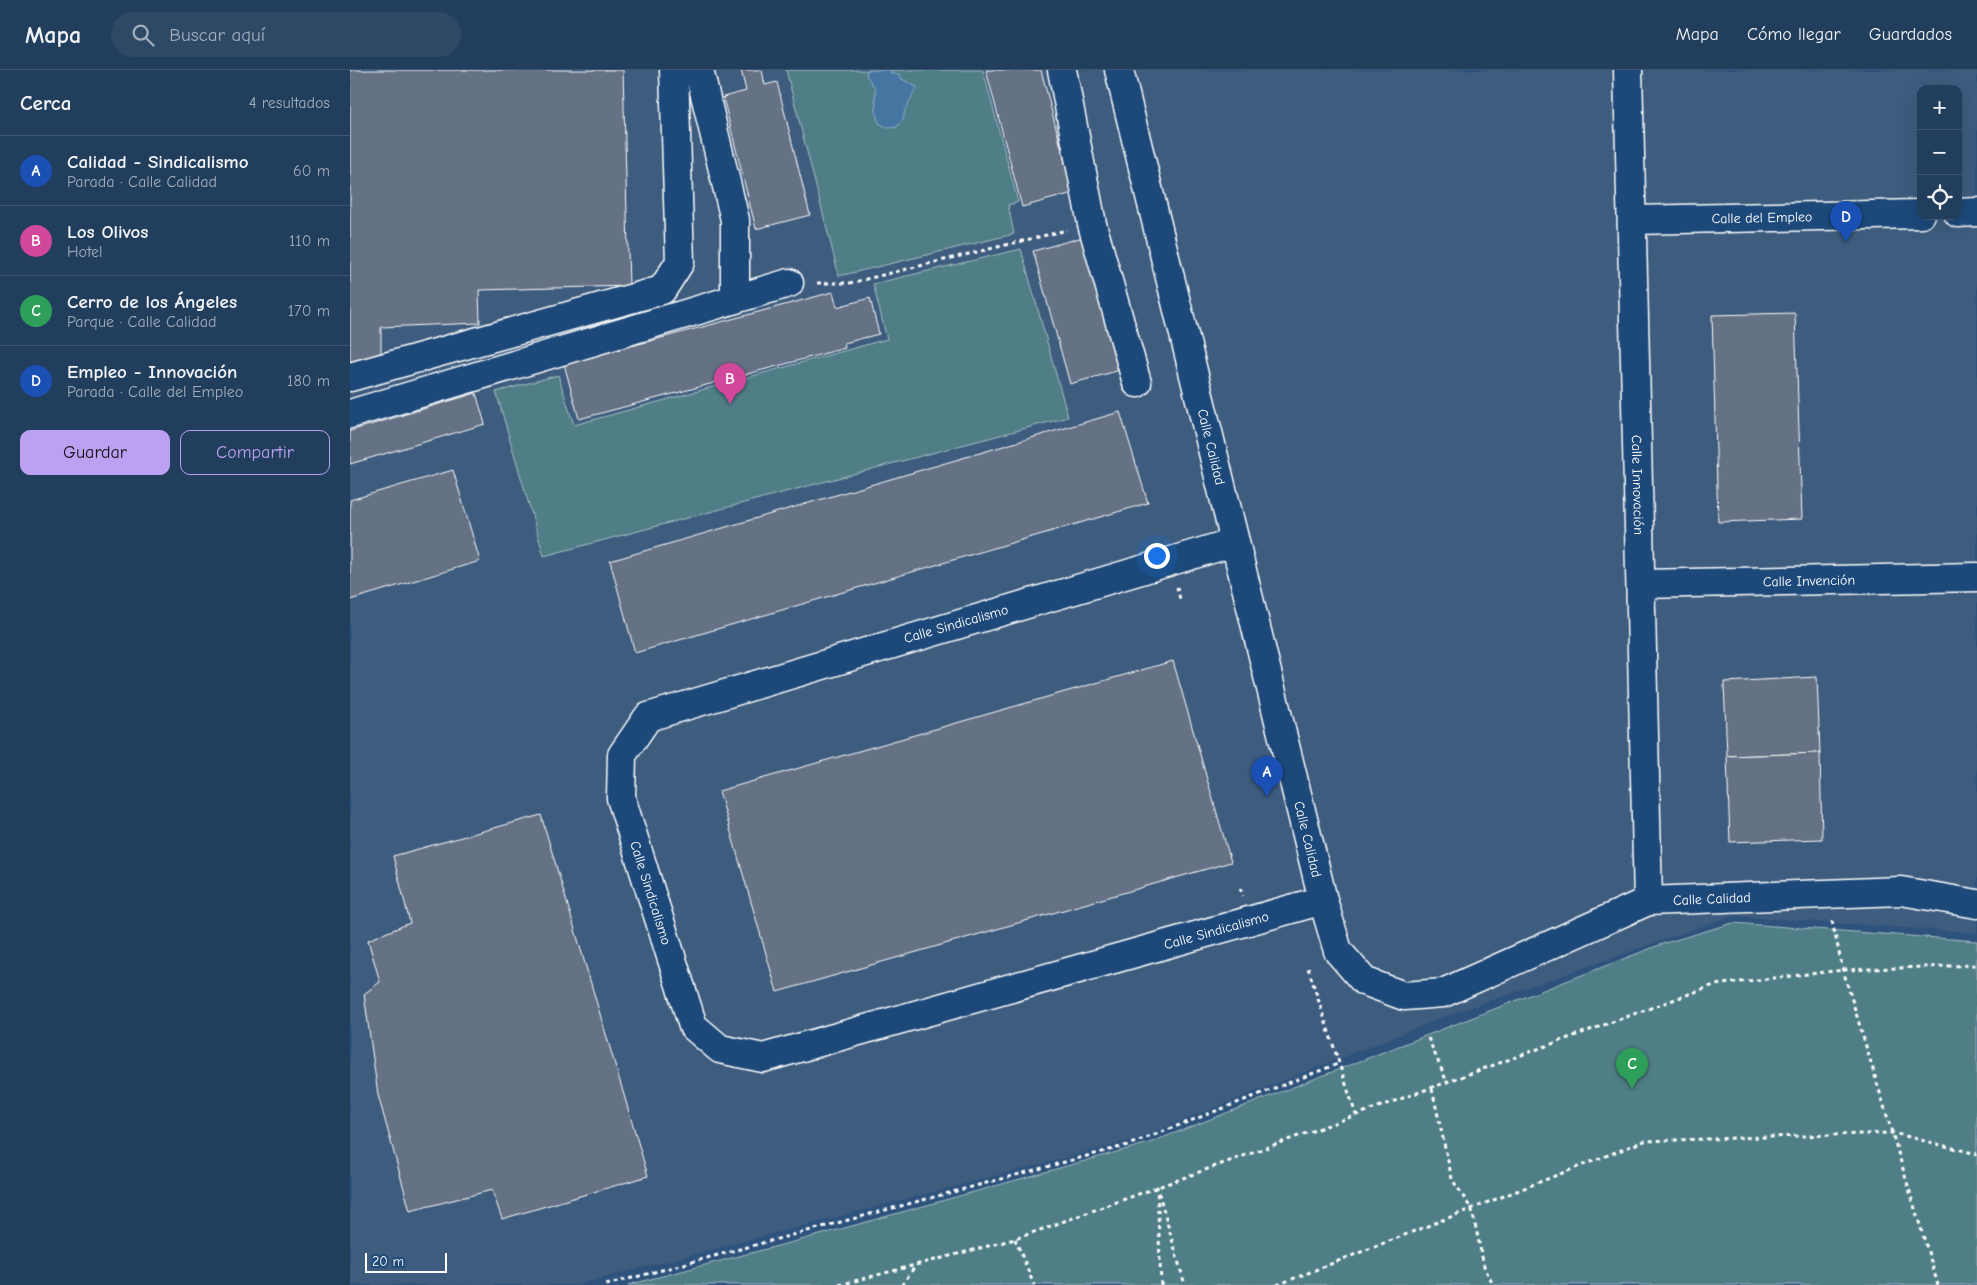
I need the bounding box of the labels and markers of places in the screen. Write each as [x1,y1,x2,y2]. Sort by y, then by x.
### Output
pin: D [1830,201,1862,242]
pin: B [714,363,746,404]
pin: A [1251,756,1283,797]
pin: C [1616,1048,1648,1089]

